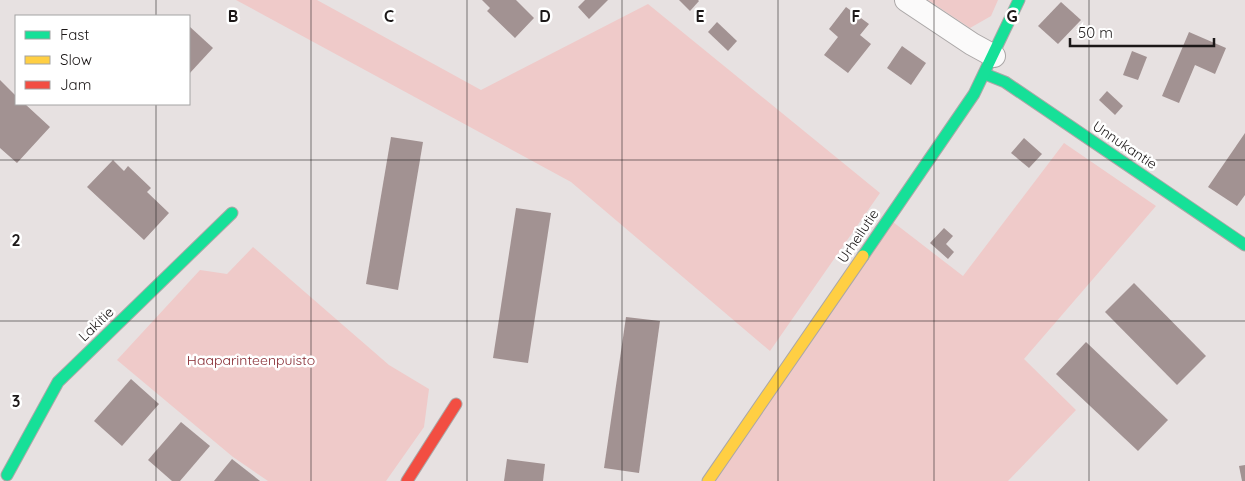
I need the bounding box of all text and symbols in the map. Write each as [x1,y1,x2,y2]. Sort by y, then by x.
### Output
text: B [228,6,238,26]
text: C [384,6,394,26]
text: D [539,6,551,26]
text: E [695,6,705,26]
text: F [852,6,861,26]
text: G [1006,6,1018,26]
legend [15,15,190,105]
scale bar [1070,15,1214,47]
text: 50 m [1078,23,1113,42]
text: Fast [60,25,89,44]
text: Slow [60,50,92,69]
text: Jam [60,75,91,94]
street label: Unnukantie [1089,117,1161,173]
street label: Urheilutie [833,206,883,266]
text: 2 [11,230,21,250]
street label: Lakitie [75,303,117,345]
park label: Haaparinteenpuisto [187,351,315,369]
text: 3 [12,391,20,411]

